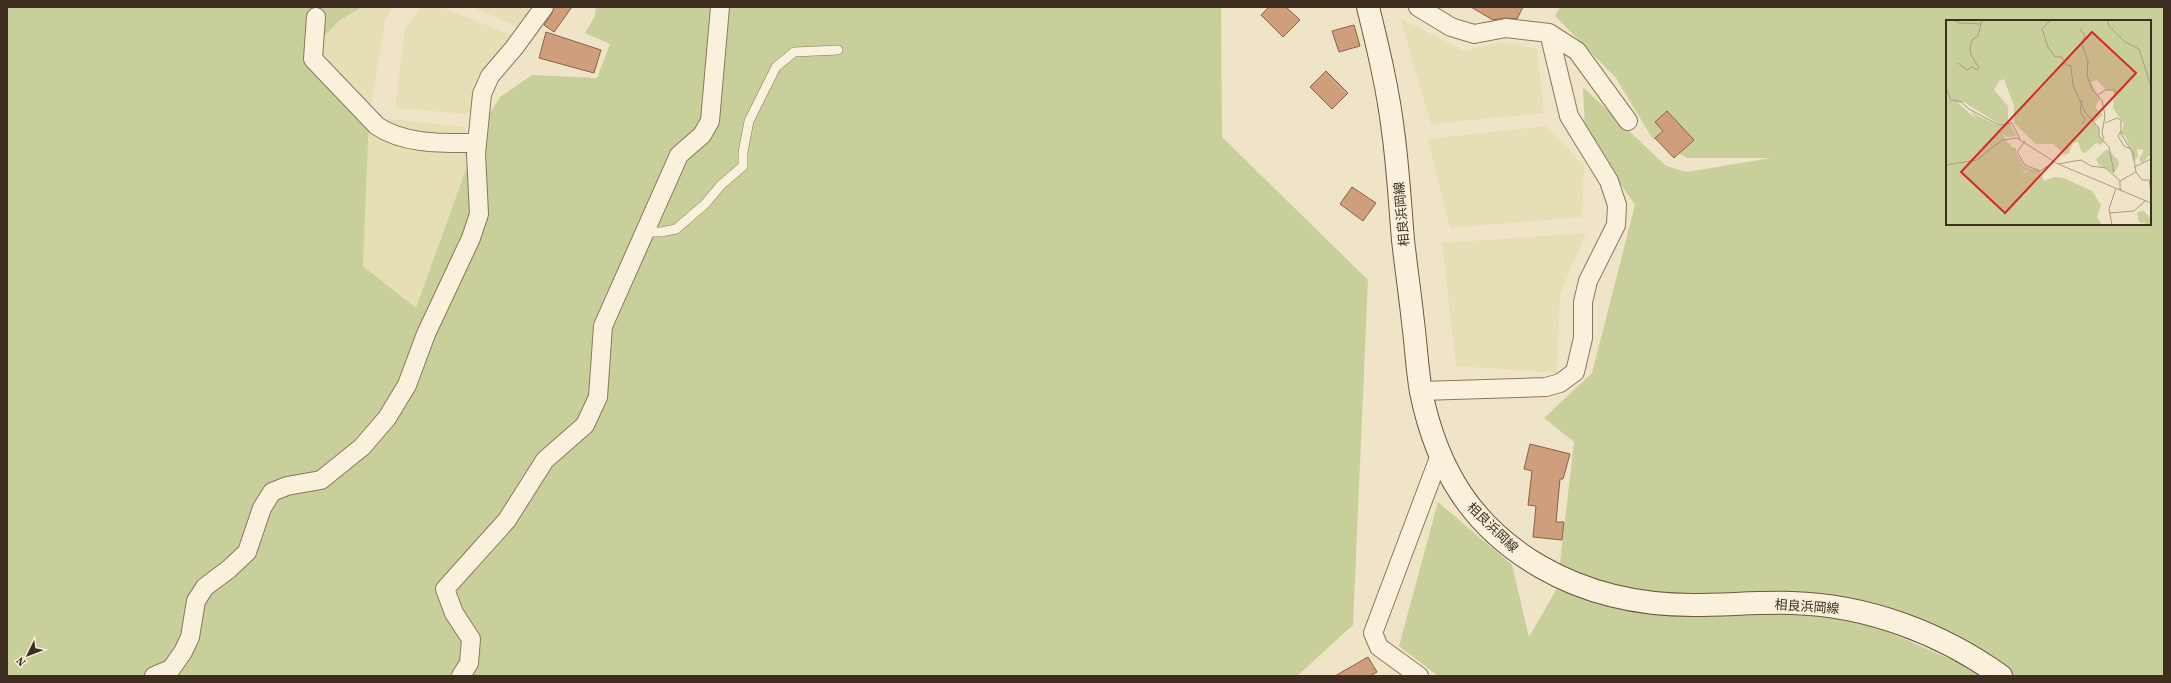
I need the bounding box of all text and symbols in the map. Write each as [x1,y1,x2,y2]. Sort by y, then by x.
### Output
inset map [1946,20,2151,225]
street label: 相良浜岡線 [1390,181,1413,247]
street label: 相良浜岡線 [1463,499,1522,556]
street label: 相良浜岡線 [1774,596,1840,617]
north arrow [8,635,48,675]
text: N [13,653,29,670]

